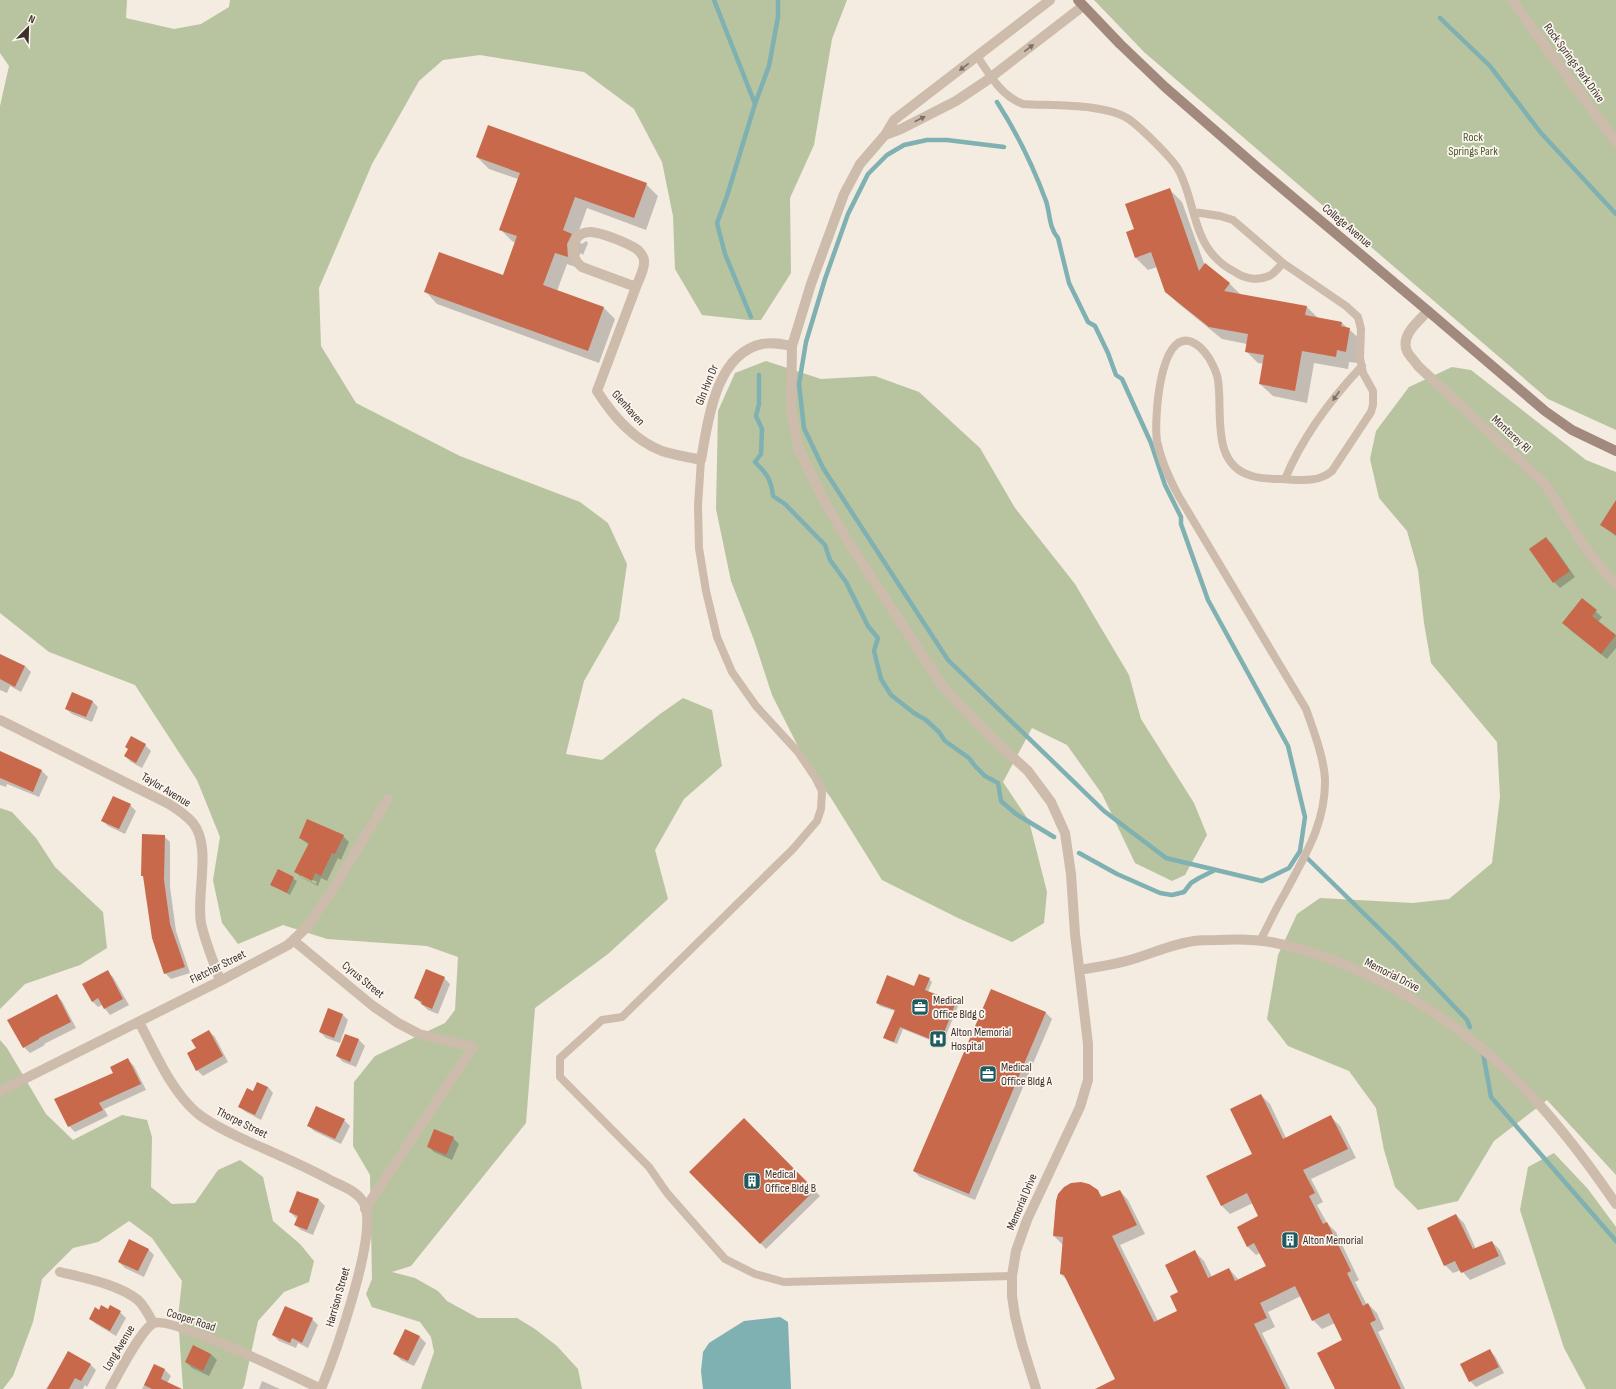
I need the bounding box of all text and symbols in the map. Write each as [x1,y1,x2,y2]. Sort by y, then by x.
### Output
north arrow [8,8,48,48]
text: N [26,12,37,26]
street label: Rock Springs Park Drive [1540,21,1608,106]
one-way arrow [1023,43,1034,52]
one-way arrow [958,62,969,71]
one-way arrow [915,116,926,122]
park label: Rock Springs Park [1448,130,1498,159]
street label: College Avenue [1319,201,1375,251]
street label: Gln Hvn Dr [692,362,722,407]
street label: Glenhaven [608,387,648,429]
one-way arrow [1332,391,1340,401]
street label: Monterey Rl [1488,412,1534,456]
street label: Taylor Avenue [138,769,194,811]
street label: Fletcher Street [188,946,249,987]
street label: Memorial Drive [1362,955,1422,995]
street label: Cyrus Street [339,958,388,1002]
place label: Medical Office Bldg C [933,993,985,1022]
office icon: Medical Office Bldg C [910,997,930,1017]
place label: Alton Memorial Hospital [950,1025,1011,1054]
hospital icon: Alton Memorial Hospital [928,1029,948,1049]
place label: Medical Office Bldg A [1001,1060,1053,1089]
office icon: Medical Office Bldg A [978,1064,998,1084]
street label: Thorpe Street [214,1104,270,1142]
place label: Medical Office Bldg B [765,1167,816,1196]
building icon: Medical Office Bldg B [742,1171,762,1191]
street label: Memorial Drive [1003,1171,1041,1233]
building icon: Alton Memorial [1280,1230,1300,1250]
place label: Alton Memorial [1302,1233,1363,1248]
street label: Harrison Street [322,1265,354,1329]
street label: Cooper Road [165,1305,217,1335]
street label: Long Avenue [100,1322,139,1373]

